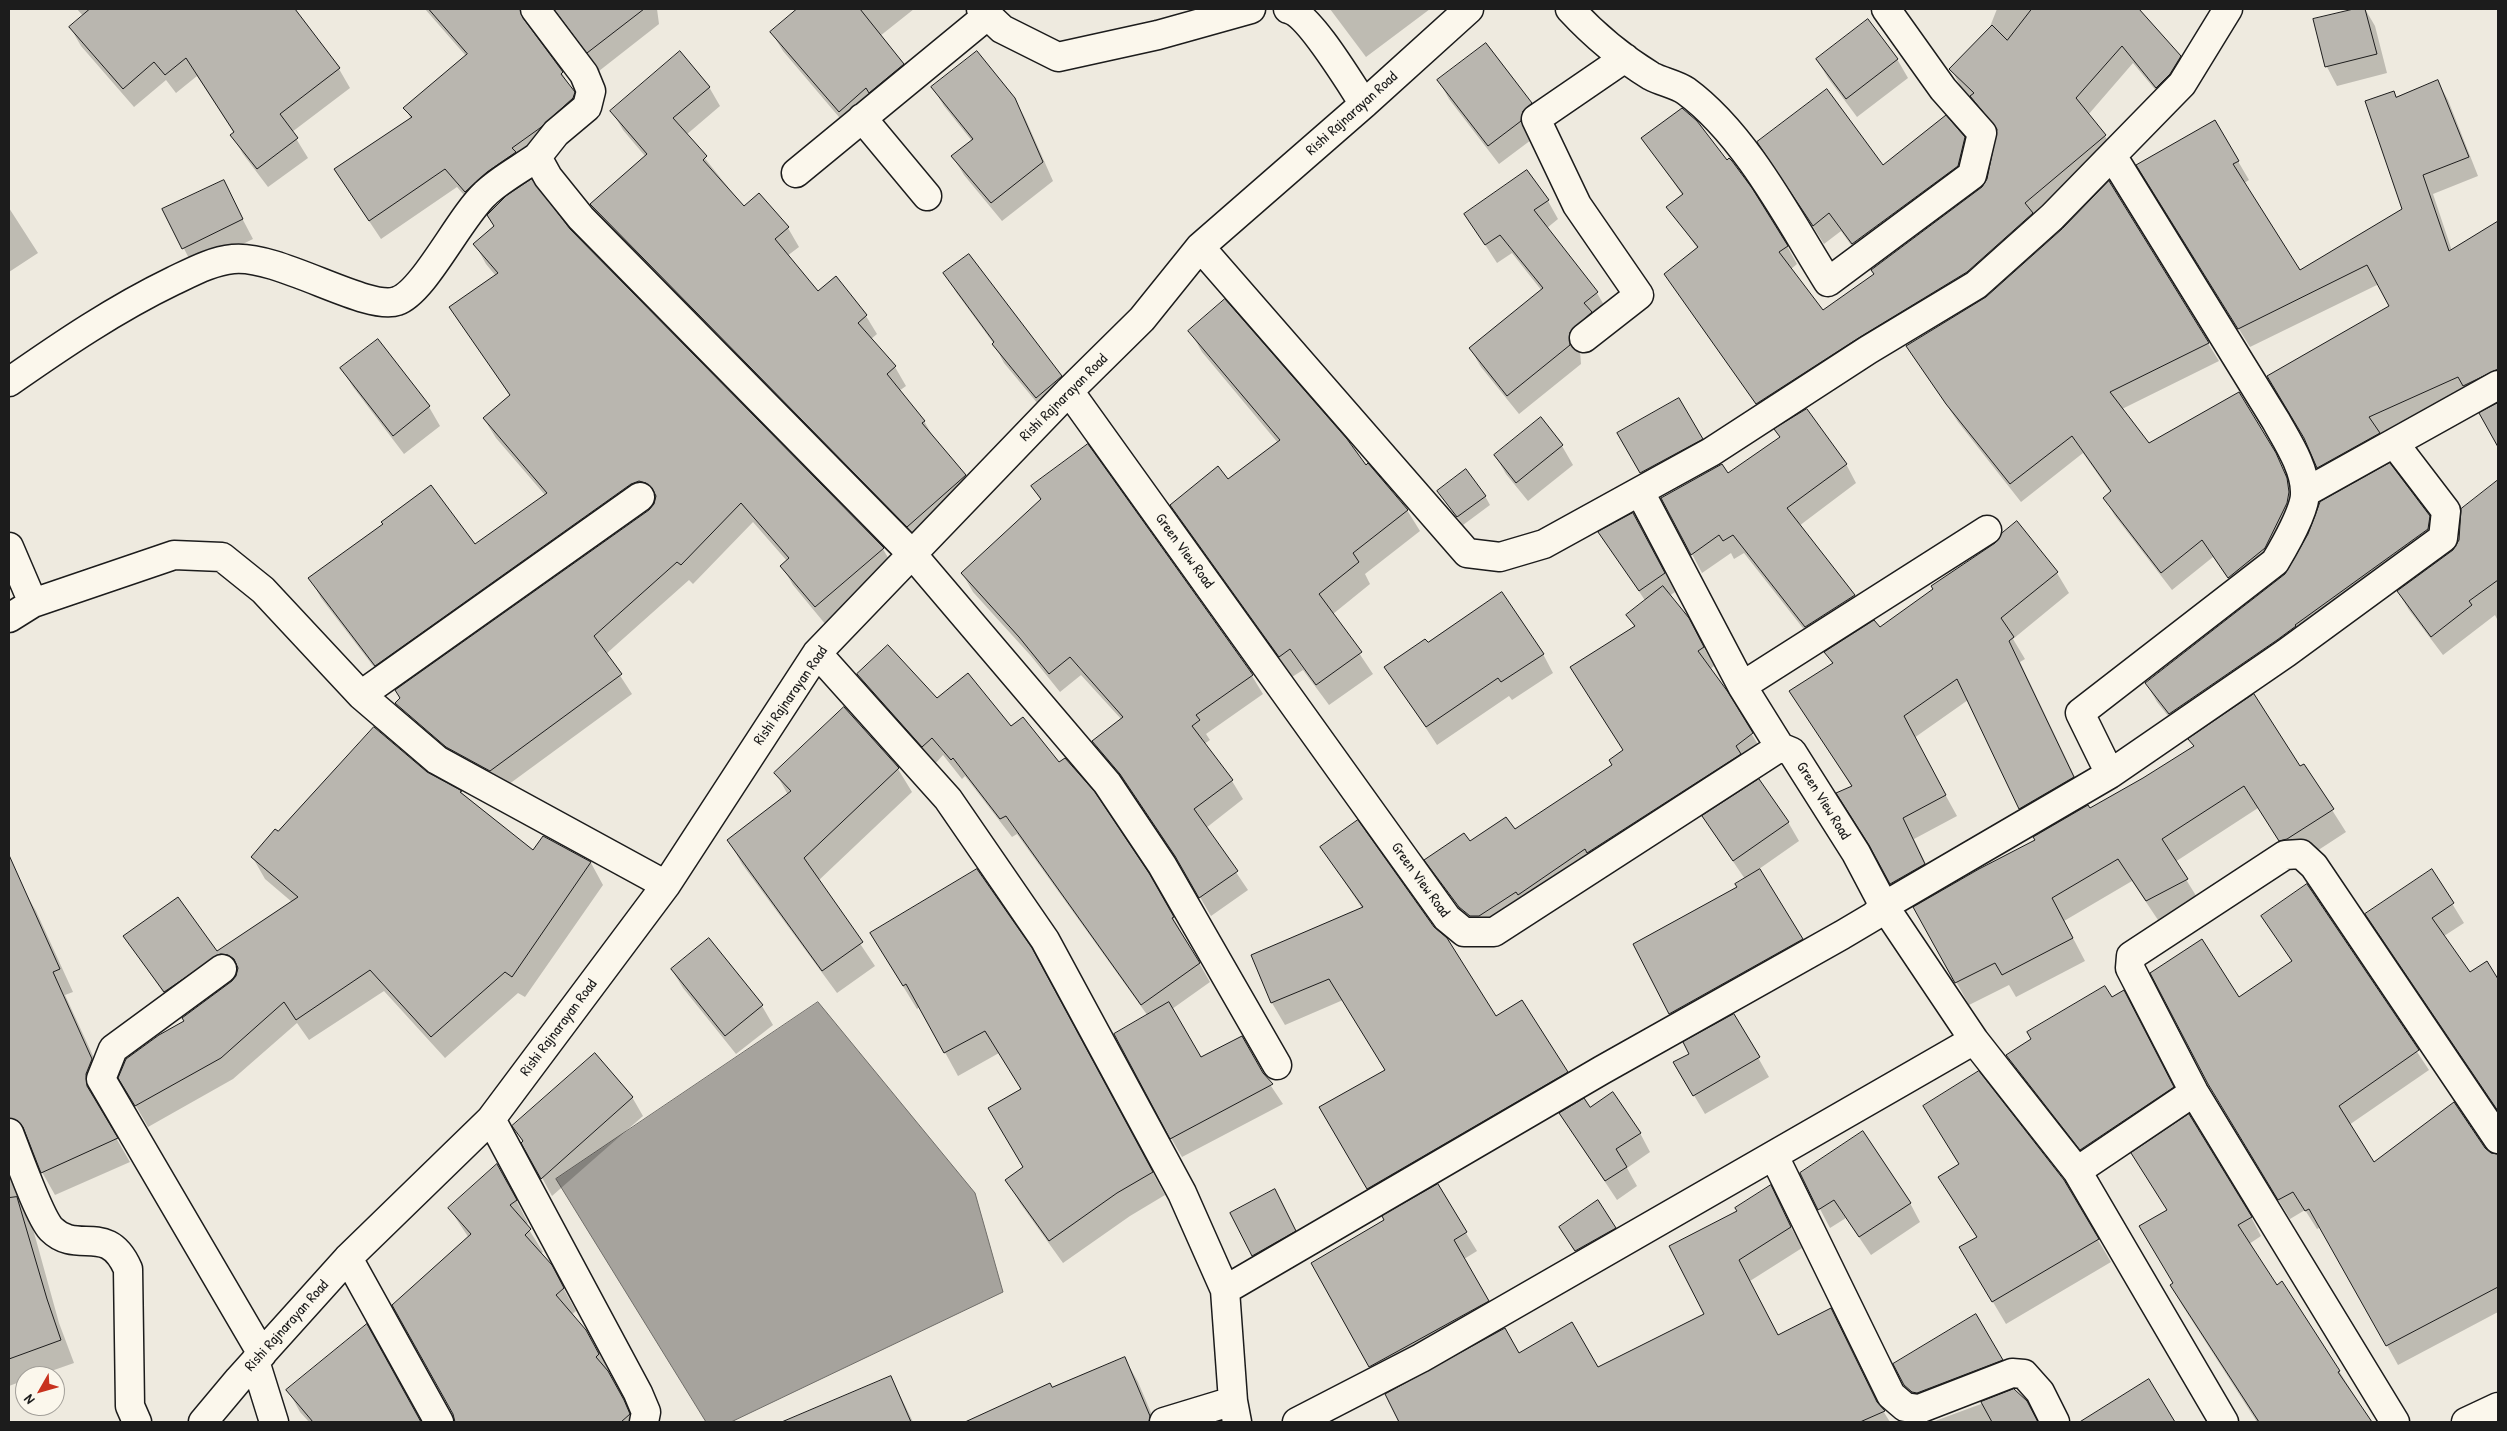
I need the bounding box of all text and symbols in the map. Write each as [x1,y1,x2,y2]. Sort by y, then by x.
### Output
street label: Rishi Rajnarayan Road [1303,68,1401,160]
street label: Rishi Rajnarayan Road [1016,350,1112,446]
street label: Green View Road [1151,510,1217,592]
street label: Rishi Rajnarayan Road [750,643,832,749]
street label: Green View Road [1792,759,1854,843]
street label: Green View Road [1387,839,1453,921]
street label: Rishi Rajnarayan Road [517,976,601,1080]
street label: Rishi Rajnarayan Road [241,1277,333,1375]
north arrow [15,1366,65,1416]
text: N [19,1391,38,1409]

